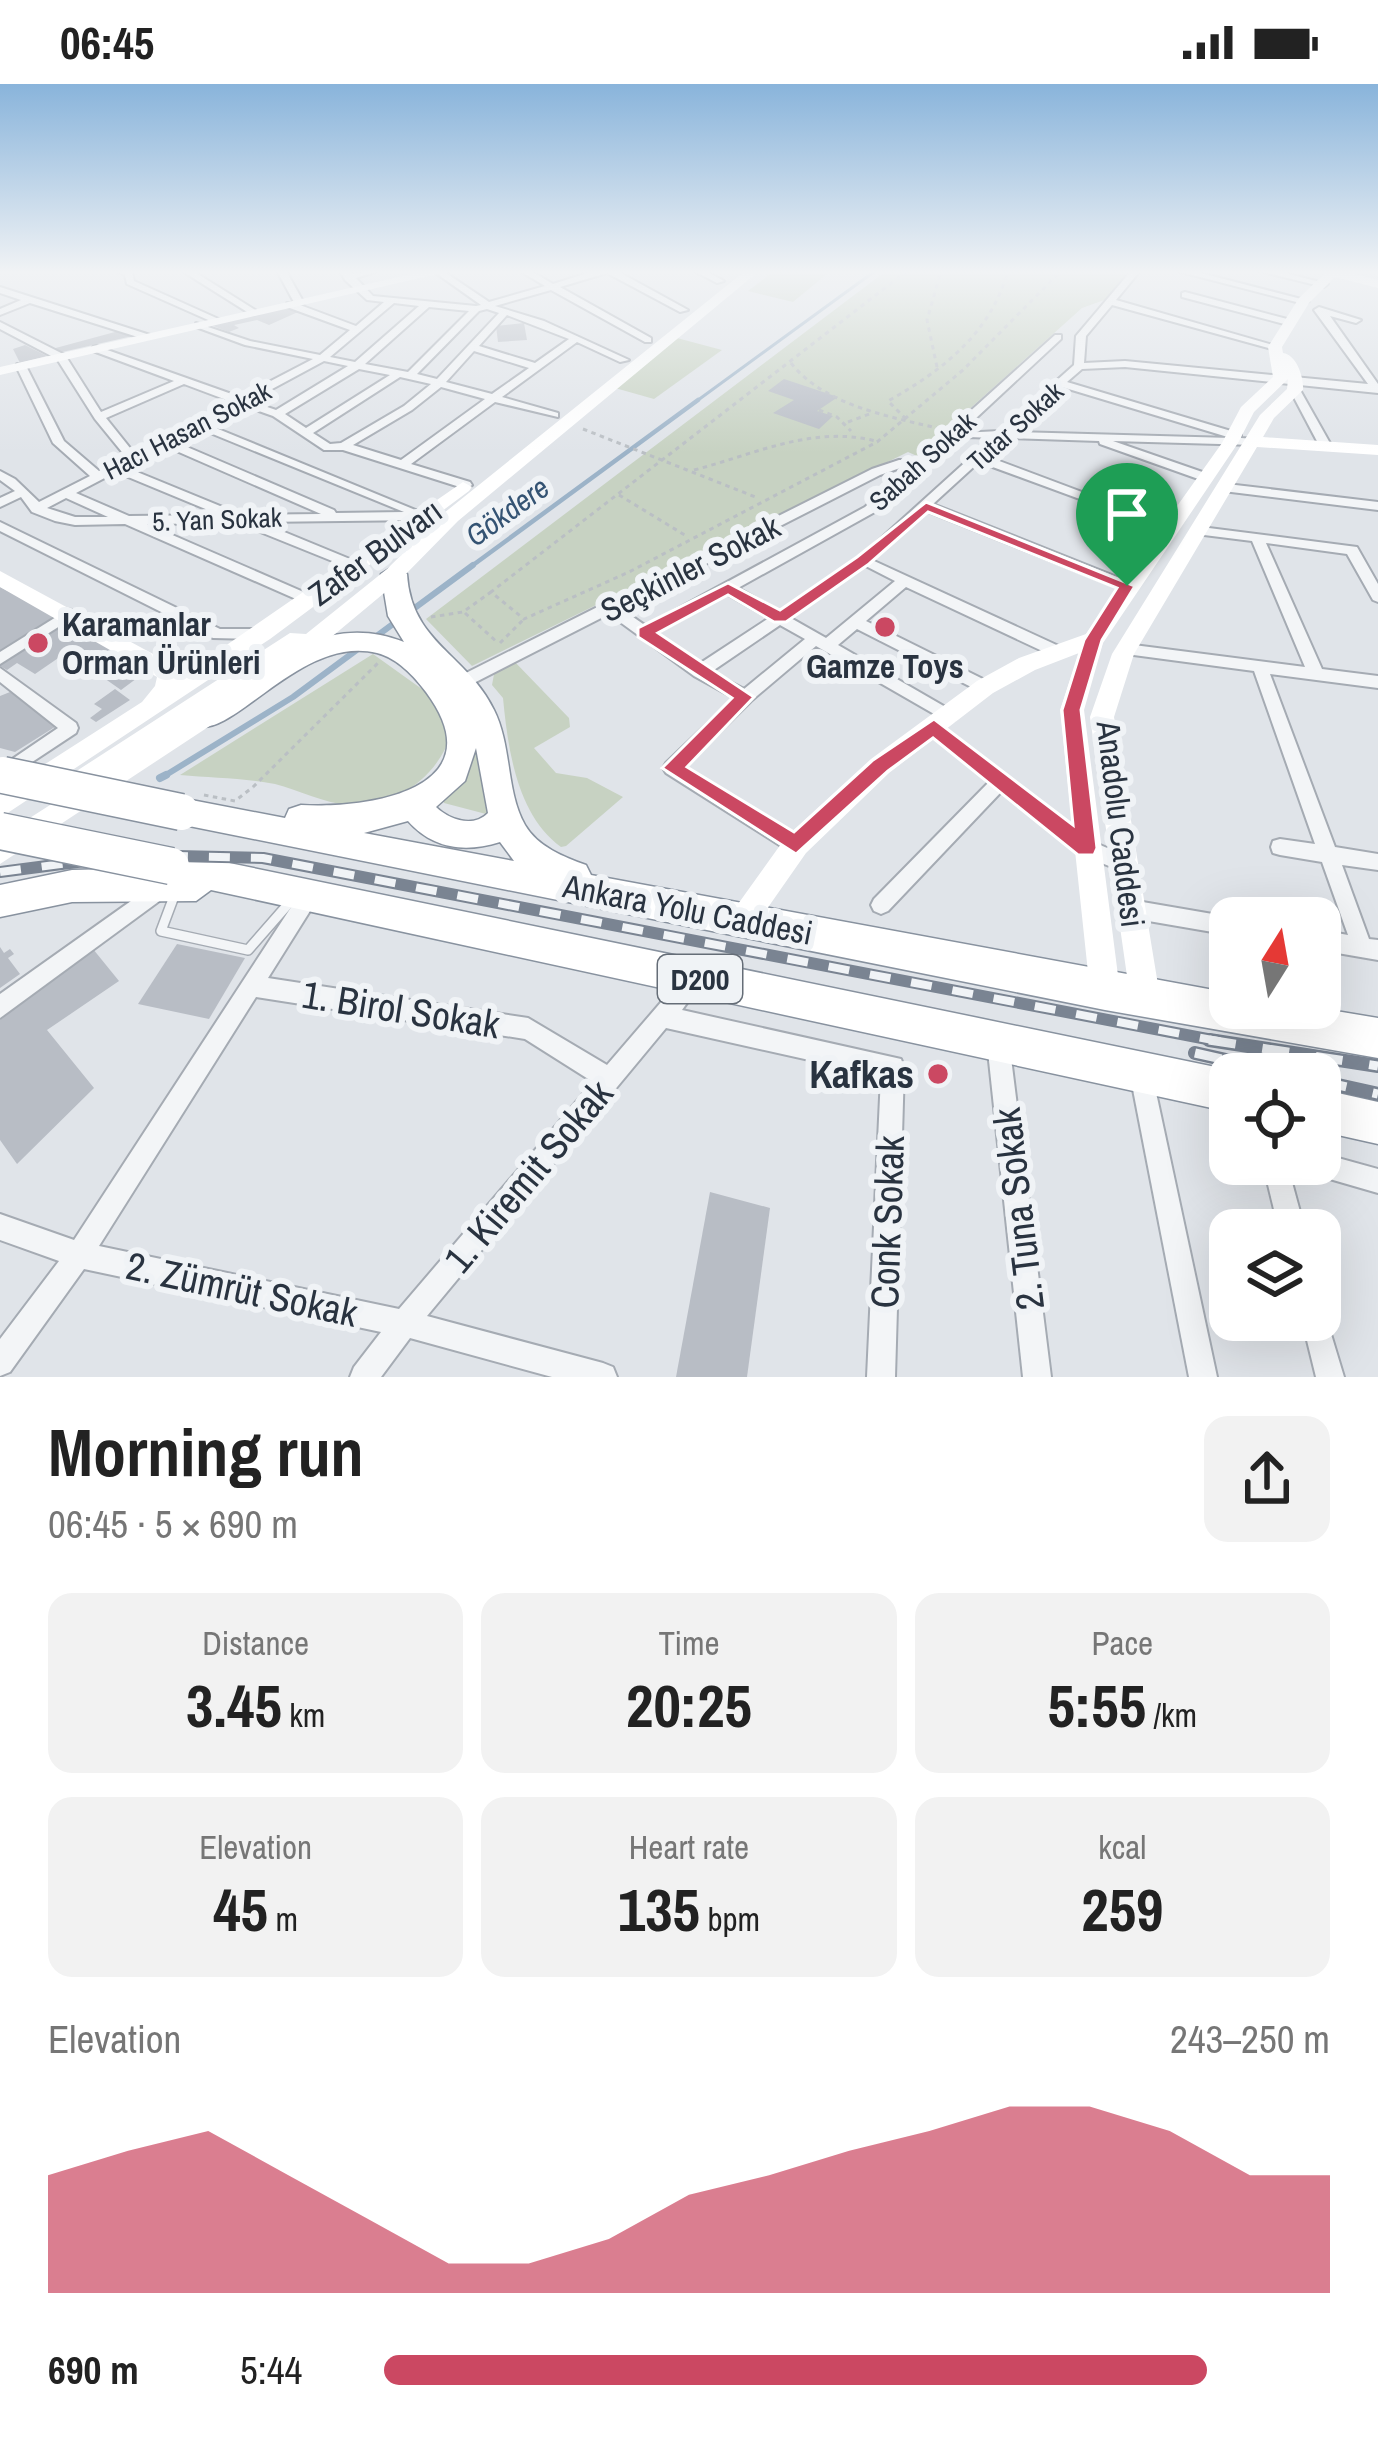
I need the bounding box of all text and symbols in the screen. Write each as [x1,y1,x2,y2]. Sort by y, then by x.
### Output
text: 06:45 [60,12,154,73]
street label: Hacı Hasan Sokak [97,372,278,488]
street label: Tutar Sokak [959,373,1071,479]
street label: Sabah Sokak [861,403,984,518]
pin [1076,463,1178,586]
water label: Gökdere [457,467,557,555]
icon: arrive [1094,481,1160,547]
street label: Zafer Bulvarı [299,489,451,615]
street label: 5. Yan Sokak [152,499,283,539]
street label: Seçkinler Sokak [593,504,788,632]
place label: Karamanlar Orman Ürünleri [62,602,261,684]
marker: Gamze Toys [872,614,898,640]
marker: Karamanlar Orman Ürünleri [25,630,51,656]
place label: Gamze Toys [806,644,964,688]
street label: Anadolu Caddesi [1086,717,1155,930]
street label: Ankara Yolu Caddesi [559,863,816,955]
north arrow [1209,897,1341,1029]
map controls [1209,897,1341,1341]
road number: D200 [658,955,742,1003]
street label: 1. Birol Sokak [299,968,504,1050]
place label: Kafkas [809,1048,914,1100]
button: locate [1209,1053,1341,1185]
marker: Kafkas [925,1061,951,1087]
street label: 1. Kiremit Sokak [432,1068,625,1283]
street label: 2. Tuna Sokak [980,1104,1056,1313]
street label: Conk Sokak [858,1134,916,1309]
button: layers [1209,1209,1341,1341]
street label: 2. Zümrüt Sokak [122,1239,363,1339]
text: Morning run [48,1408,364,1497]
button: share [1204,1416,1330,1542]
text: 06:45 · 5 × 690 m [48,1498,298,1550]
text: Distance [202,1621,309,1665]
text: Time [658,1621,720,1665]
text: Pace [1091,1621,1153,1665]
text: 3.45 [186,1665,282,1746]
text: 20:25 [626,1665,752,1746]
text: 5:55 [1048,1665,1146,1746]
text: km [282,1693,325,1737]
text: /km [1146,1693,1197,1737]
text: Elevation [199,1825,312,1869]
text: Heart rate [629,1825,749,1869]
text: kcal [1098,1825,1146,1869]
text: 45 [213,1869,268,1950]
text: 135 [618,1869,700,1950]
text: 259 [1081,1869,1163,1950]
text: m [268,1897,298,1941]
text: bpm [700,1897,760,1941]
text: Elevation [48,2013,181,2065]
text: 243–250 m [1170,2013,1330,2065]
text: 690 m [48,2344,139,2396]
text: 5:44 [240,2344,302,2396]

